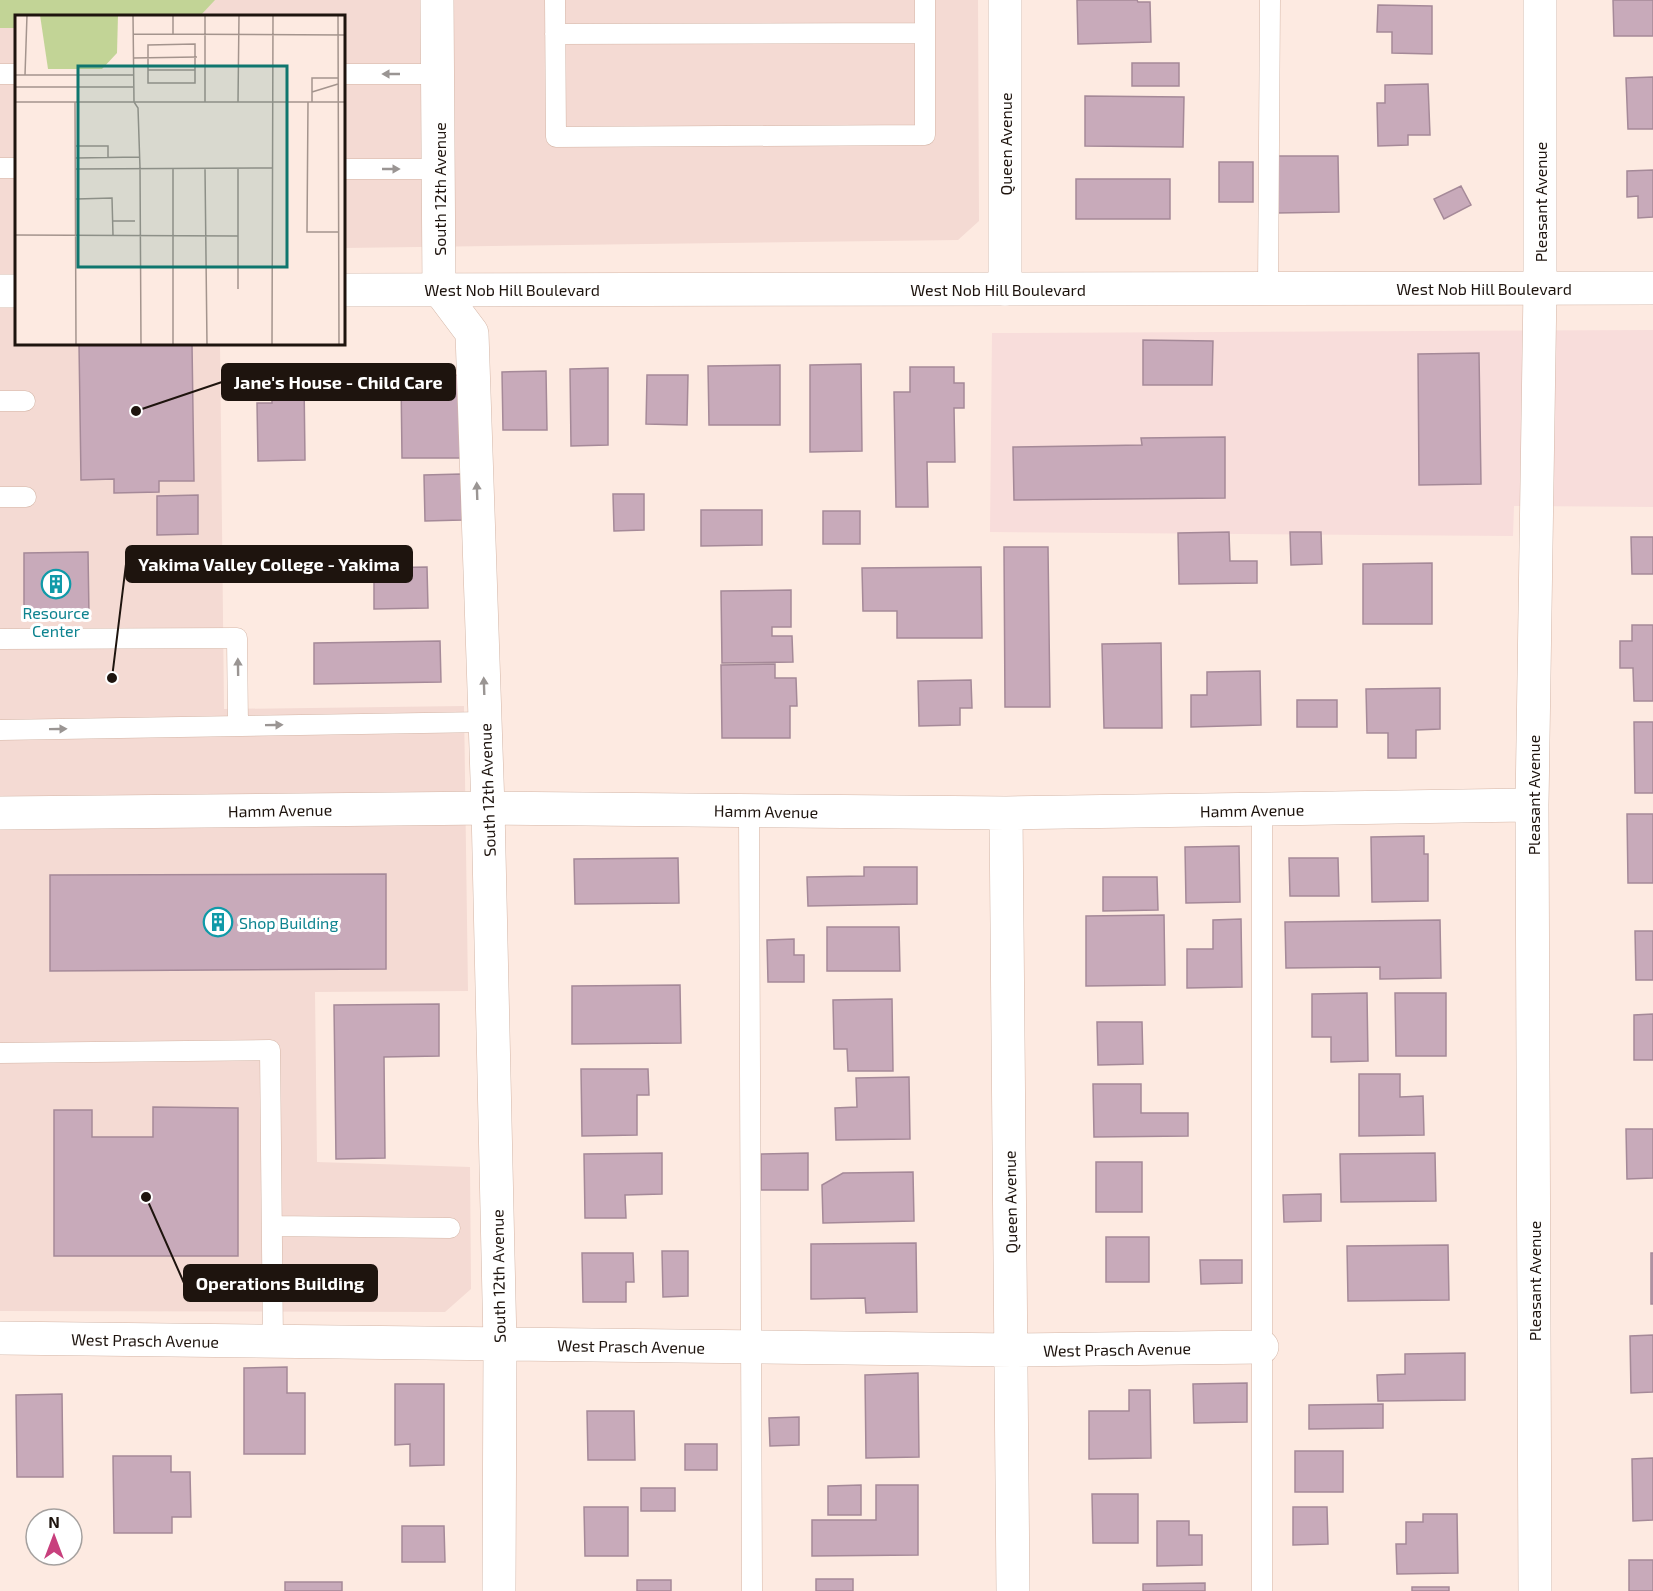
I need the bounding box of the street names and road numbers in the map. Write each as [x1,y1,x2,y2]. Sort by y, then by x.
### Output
street label: Queen Avenue [996,92,1016,196]
street label: South 12th Avenue [430,122,449,256]
street label: Pleasant Avenue [1531,142,1550,262]
street label: West Nob Hill Boulevard [1396,279,1572,298]
street label: West Nob Hill Boulevard [424,280,600,299]
street label: West Nob Hill Boulevard [910,280,1086,299]
street label: South 12th Avenue [475,723,499,857]
street label: Pleasant Avenue [1524,735,1543,855]
street label: Hamm Avenue [228,800,332,820]
street label: Hamm Avenue [1200,800,1304,820]
street label: Hamm Avenue [714,801,818,821]
street label: Queen Avenue [1000,1150,1021,1254]
street label: South 12th Avenue [487,1209,509,1343]
street label: Pleasant Avenue [1525,1221,1544,1341]
street label: West Prasch Avenue [71,1329,219,1351]
street label: West Prasch Avenue [557,1335,705,1357]
street label: West Prasch Avenue [1043,1338,1191,1360]

